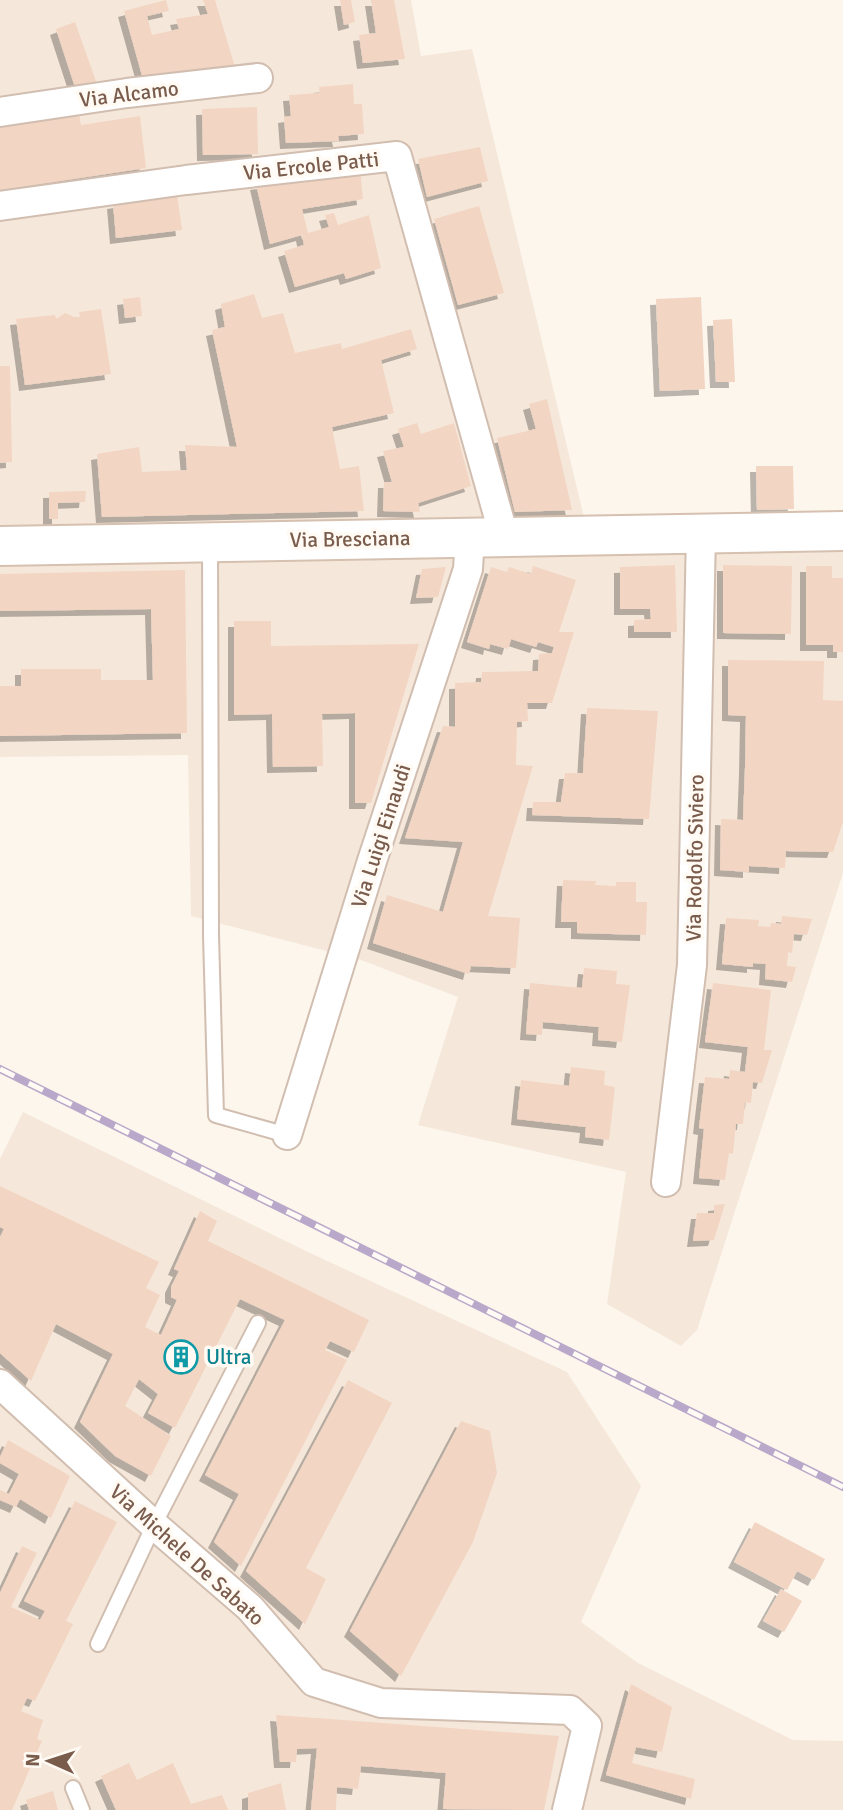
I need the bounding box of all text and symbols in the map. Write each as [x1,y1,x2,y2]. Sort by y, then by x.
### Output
street label: Via Alcamo [78,75,180,113]
street label: Via Ercole Patti [242,146,380,186]
street label: Via Bresciana [289,525,411,553]
street label: Via Luigi Einaudi [345,761,417,911]
street label: Via Rodolfo Siviero [681,774,709,942]
building icon: Ultra [162,1338,200,1376]
place label: Ultra [206,1344,251,1370]
street label: Via Michele De Sabato [104,1479,270,1631]
north arrow [14,1726,84,1796]
text: N [21,1753,45,1767]

